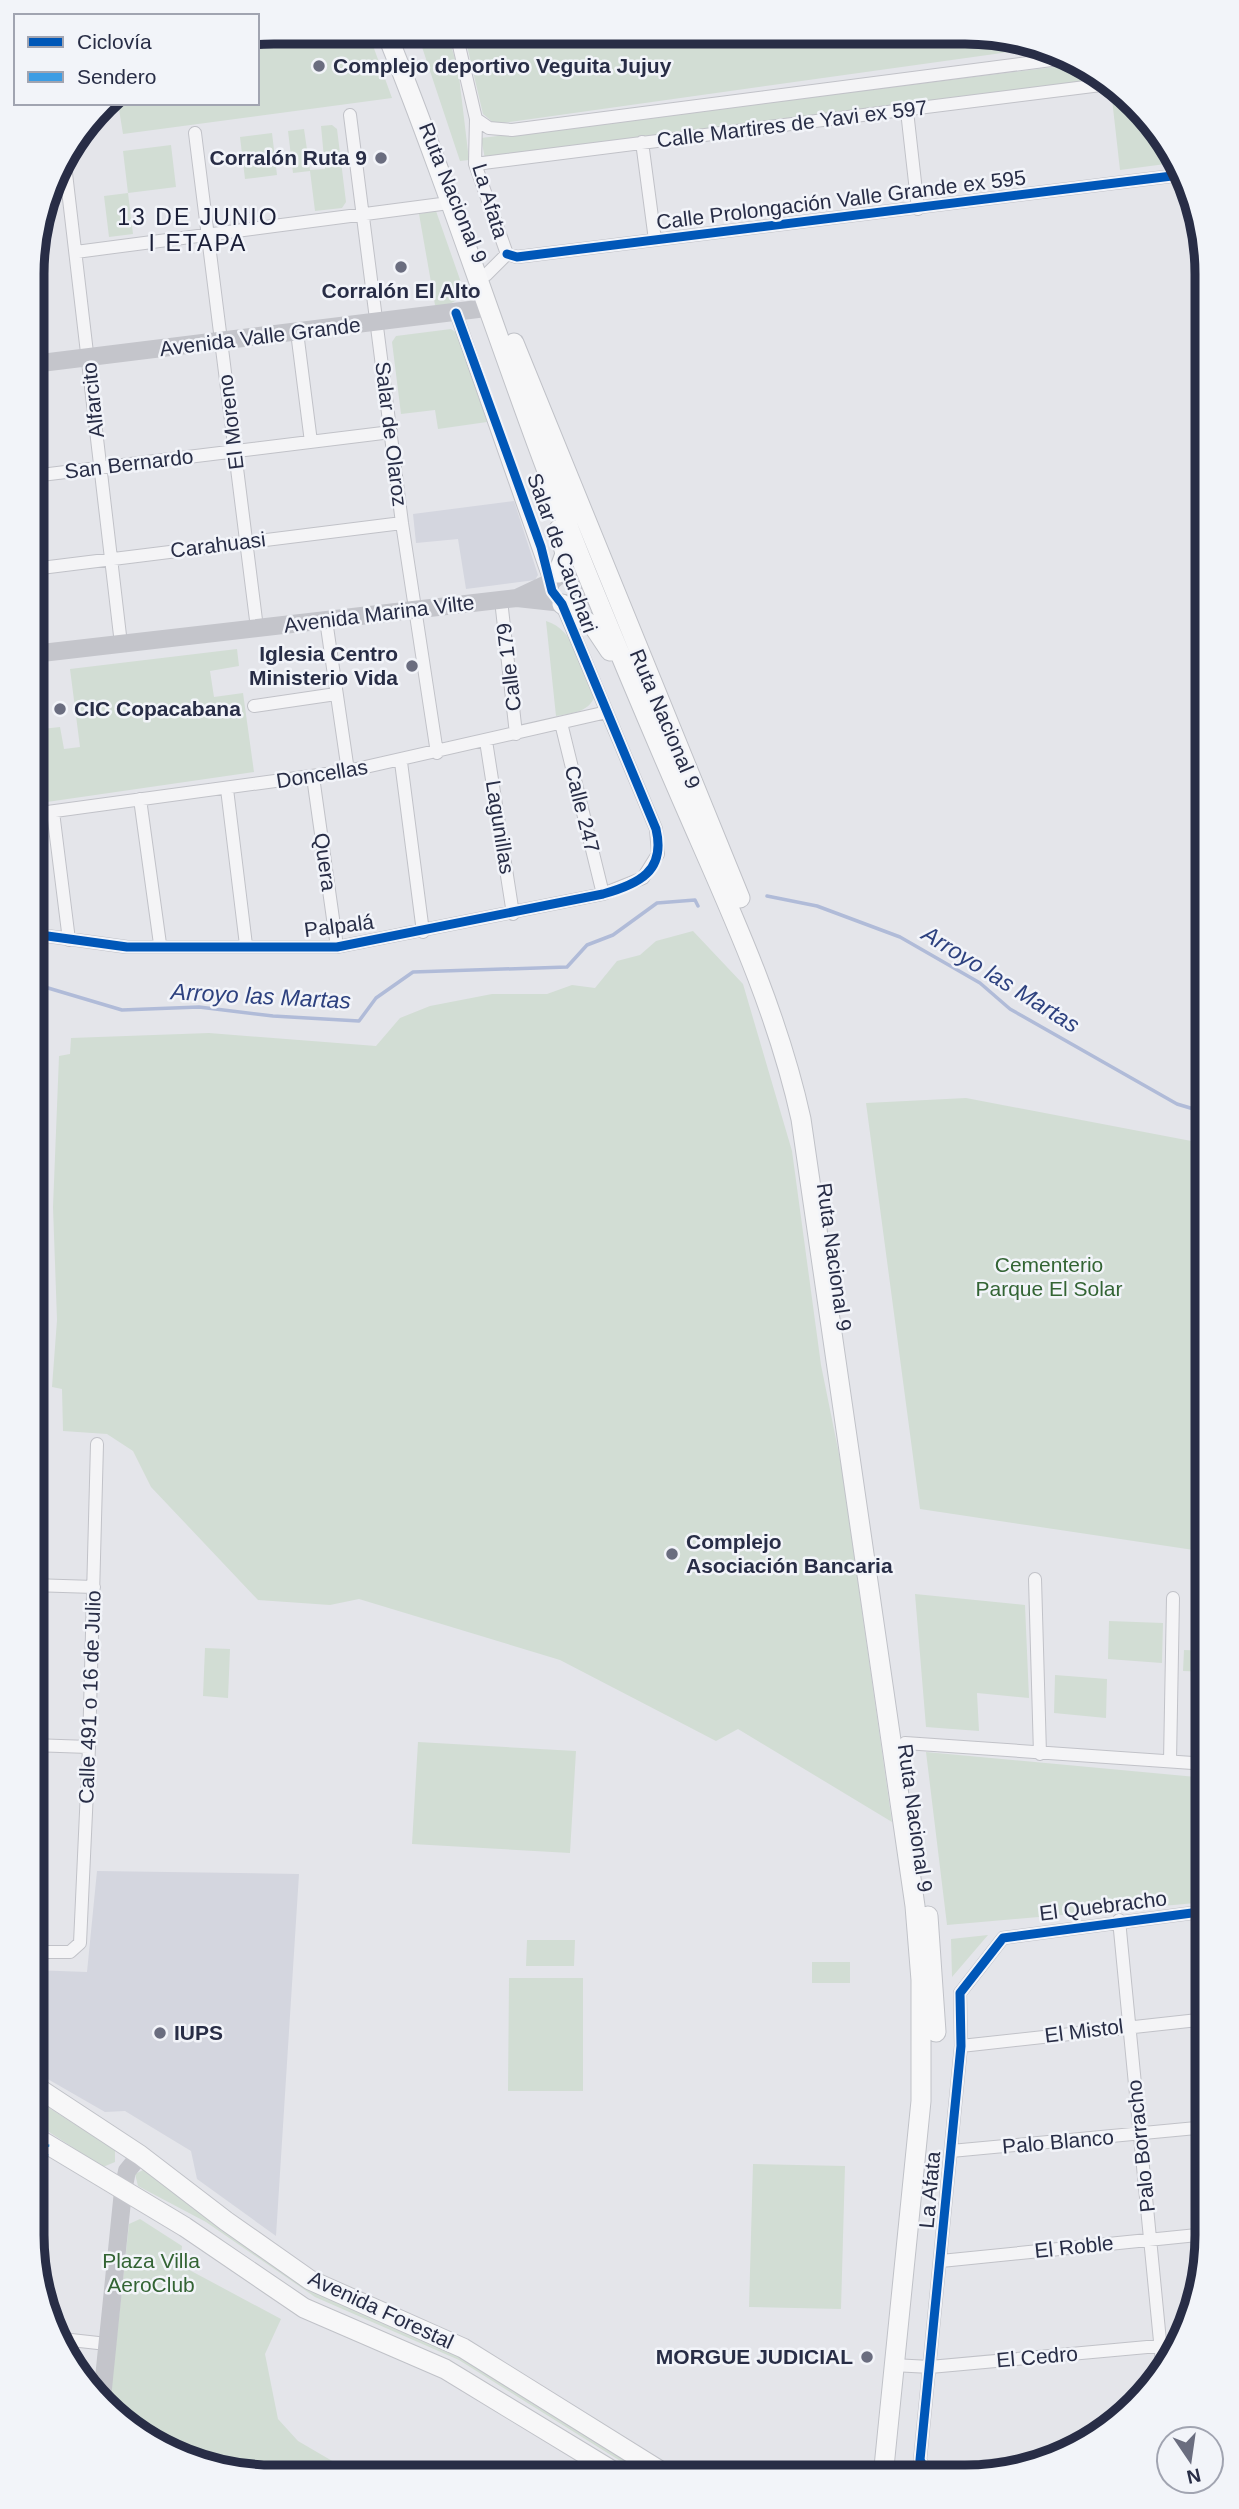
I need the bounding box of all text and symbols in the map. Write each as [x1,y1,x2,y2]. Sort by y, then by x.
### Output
legend [14,14,259,105]
text: Ciclovía [77,30,152,53]
place label: Complejo deportivo Veguita Jujuy [333,54,672,77]
marker: Complejo deportivo Veguita Jujuy [311,58,327,74]
text: Sendero [77,65,156,88]
street label: Calle Martires de Yavi ex 597 [655,95,929,152]
street label: Ruta Nacional 9 [415,119,492,266]
place label: Corralón Ruta 9 [209,146,367,169]
marker: Corralón Ruta 9 [373,150,389,166]
street label: La Afata [468,161,513,241]
street label: Calle Prolongación Valle Grande ex 595 [655,165,1027,234]
district label: 13 DE JUNIO I ETAPA [117,204,279,256]
marker: Corralón El Alto [393,259,409,275]
place label: Corralón El Alto [321,279,481,302]
street label: Avenida Valle Grande [158,313,362,360]
street label: Salar de Olaroz [371,360,412,508]
street label: Alfarcito [77,361,108,439]
street label: El Moreno [213,373,248,471]
street label: San Bernardo [63,444,195,483]
street label: Salar de Cauchari [523,470,602,636]
street label: Carahuasi [169,527,267,562]
street label: Avenida Marina Vilte [282,590,476,637]
street label: Calle 179 [492,622,525,712]
place label: Iglesia Centro Ministerio Vida [249,642,398,689]
street label: Ruta Nacional 9 [626,646,705,792]
marker: Iglesia Centro Ministerio Vida [404,658,420,674]
place label: CIC Copacabana [74,697,241,720]
marker: CIC Copacabana [52,701,68,717]
street label: Doncellas [275,755,369,792]
street label: Calle 247 [561,763,604,855]
street label: Lagunillas [482,778,519,875]
street label: Quera [310,831,341,893]
street label: Palpalá [303,910,375,941]
water label: Arroyo las Martas [916,919,1085,1038]
water label: Arroyo las Martas [168,978,352,1014]
street label: Ruta Nacional 9 [813,1181,856,1333]
park label: Cementerio Parque El Solar [975,1253,1123,1300]
place label: Complejo Asociación Bancaria [686,1530,893,1577]
marker: Complejo Asociación Bancaria [664,1546,680,1562]
street label: Calle 491 o 16 de Julio [74,1590,105,1804]
street label: Ruta Nacional 9 [894,1742,937,1894]
street label: El Quebracho [1038,1886,1168,1925]
street label: El Mistol [1043,2014,1125,2047]
place label: IUPS [174,2021,223,2044]
marker: IUPS [152,2025,168,2041]
street label: Palo Borracho [1122,2079,1159,2213]
street label: Palo Blanco [1001,2125,1115,2158]
street label: La Afata [915,2150,944,2229]
street label: El Roble [1033,2231,1115,2262]
park label: Plaza Villa AeroClub [102,2249,200,2296]
street label: Avenida Forestal [305,2266,457,2353]
street label: El Cedro [995,2341,1079,2372]
place label: MORGUE JUDICIAL [656,2345,853,2368]
marker: MORGUE JUDICIAL [859,2349,875,2365]
north arrow [1155,2425,1225,2495]
text: N [1185,2464,1203,2488]

